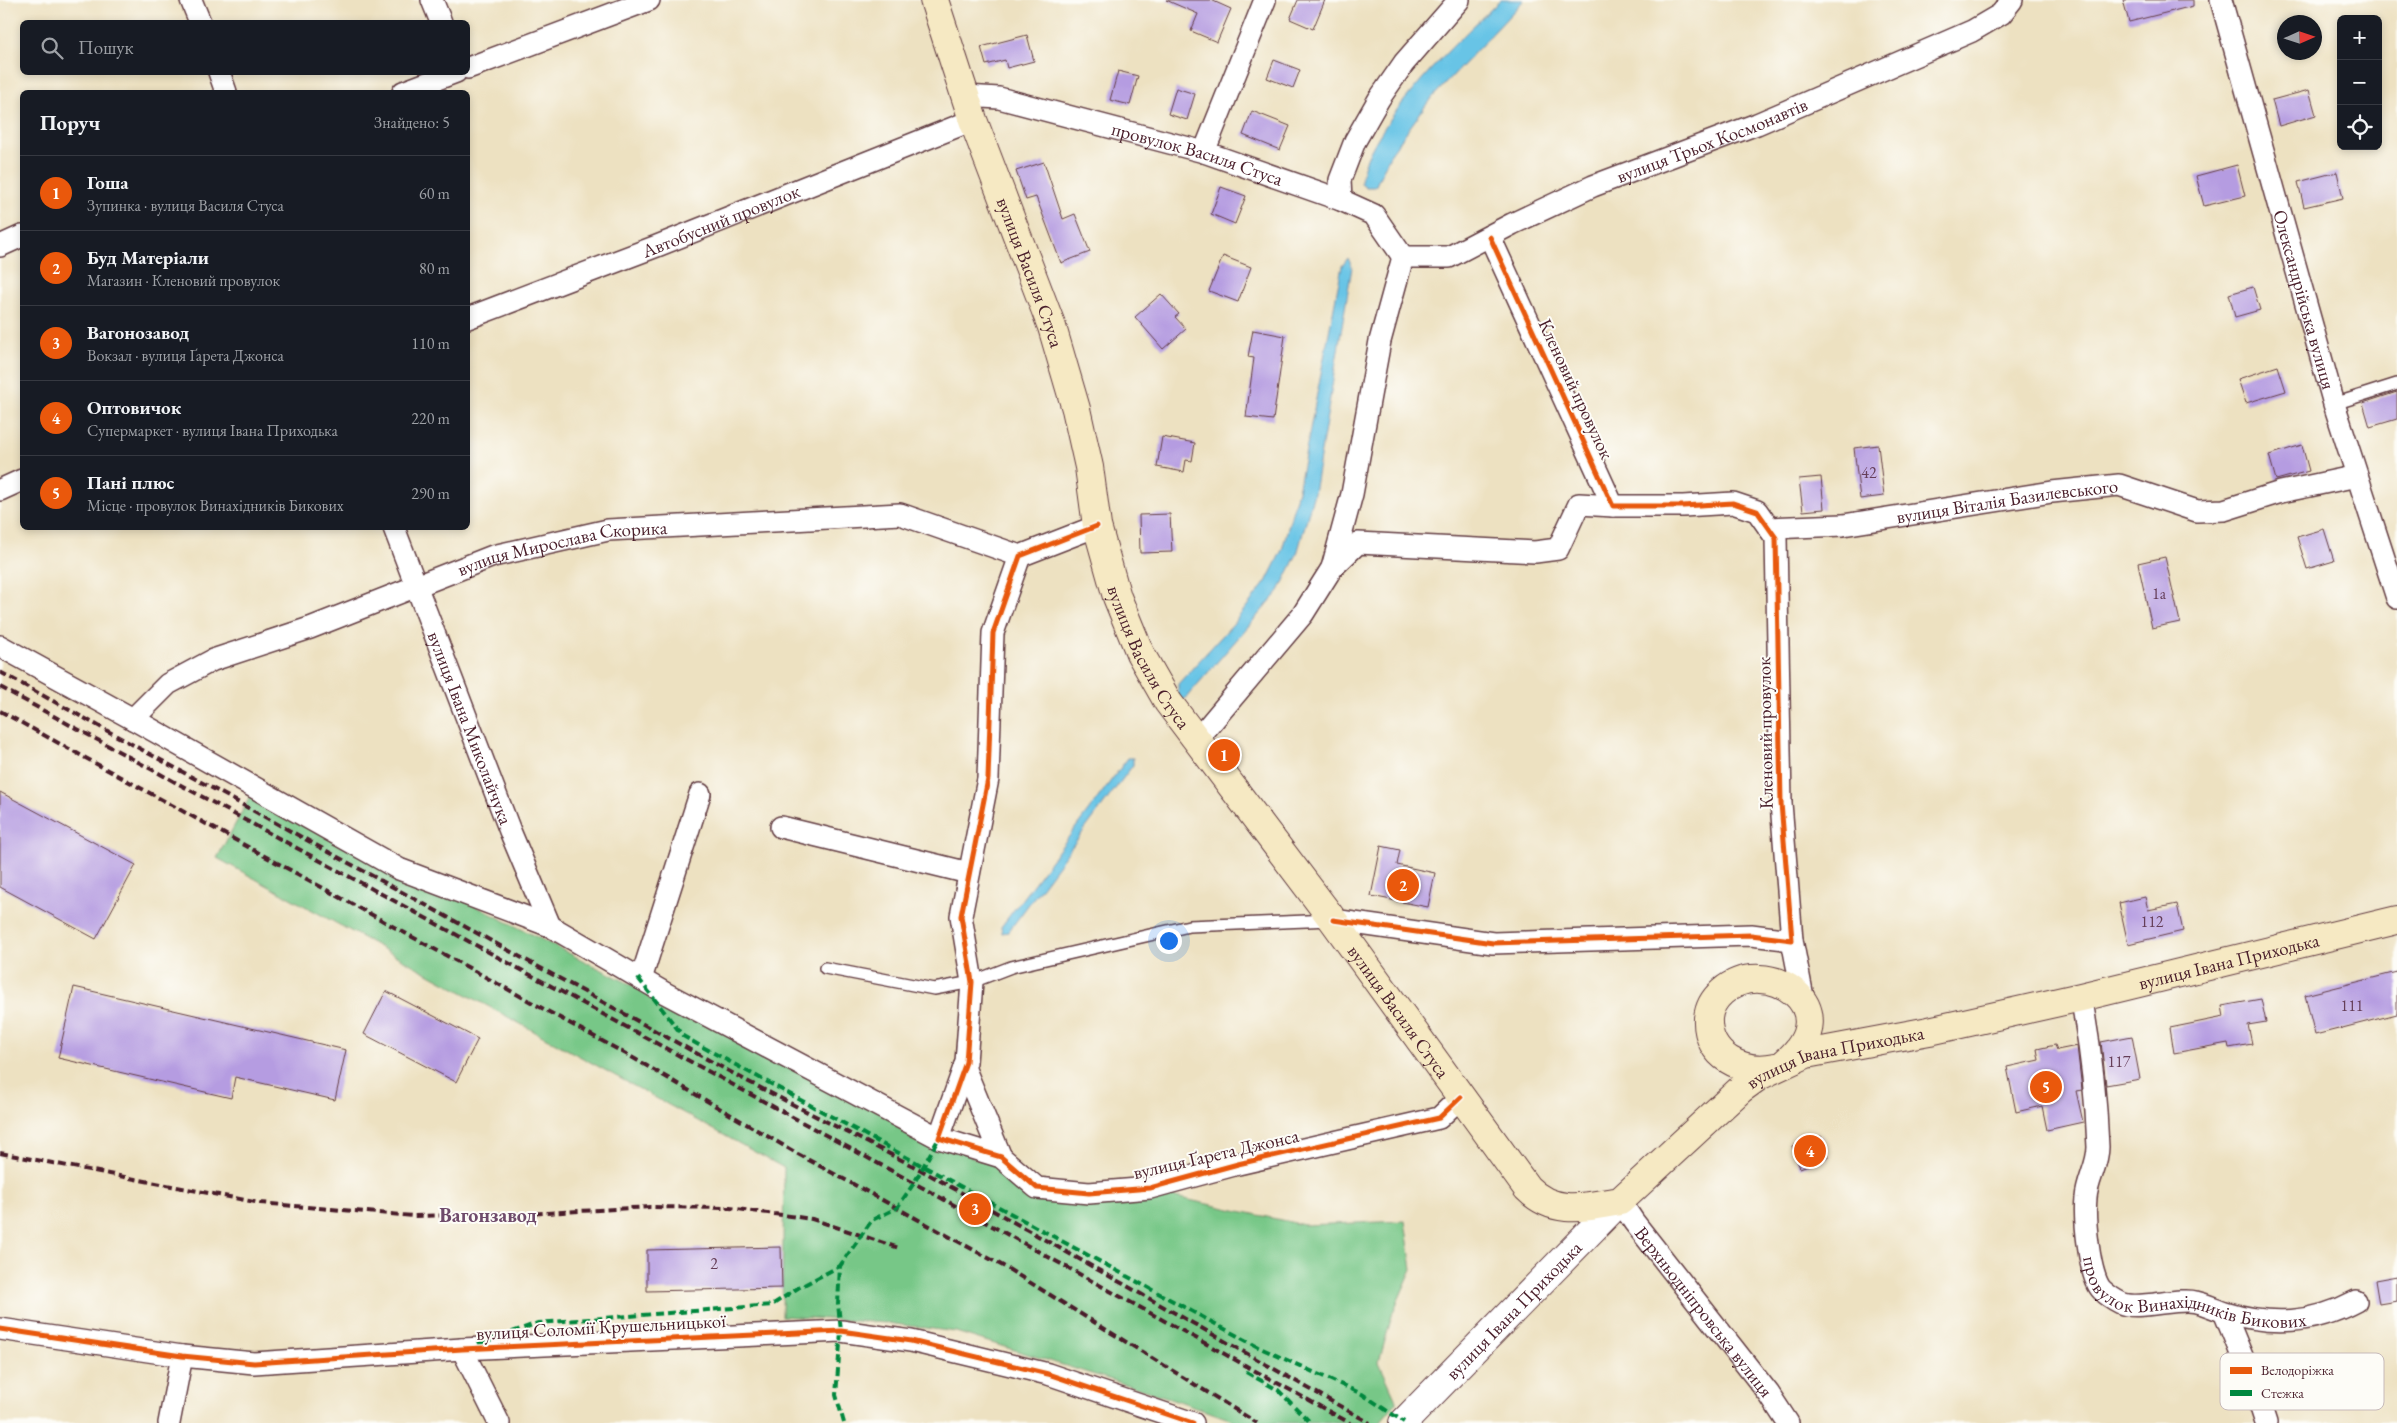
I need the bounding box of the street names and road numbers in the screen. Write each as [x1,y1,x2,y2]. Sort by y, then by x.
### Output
street label: вулиця Трьох Космонавтів [1613,91,1811,188]
street label: провулок Василя Стуса [1109,116,1287,191]
street label: Автобусний провулок [637,178,804,263]
street label: вулиця Василя Стуса [991,193,1070,351]
street label: Олександрійська вулиця [2268,207,2342,393]
street label: Кленовий провулок [1532,315,1620,463]
street label: вулиця Віталія Базилевського [1894,473,2119,529]
street label: вулиця Мирослава Скорика [453,514,668,581]
street label: вулиця Василя Стуса [1102,583,1197,734]
street label: вулиця Івана Миколайчука [422,628,519,829]
street label: Кленовий провулок [1751,657,1779,809]
street label: вулиця Івана Приходька [2136,927,2322,995]
street label: вулиця Василя Стуса [1342,940,1456,1083]
street label: вулиця Івана Приходька [1741,1020,1926,1094]
street label: вулиця Ґарета Джонса [1131,1123,1302,1185]
street label: Верхньодніпровська вулиця [1629,1221,1779,1403]
street label: вулиця Івана Приходька [1440,1235,1587,1385]
street label: провулок Винахідників Бикових [2078,1254,2308,1333]
street label: вулиця Соломії Крушельницької [476,1308,727,1346]

